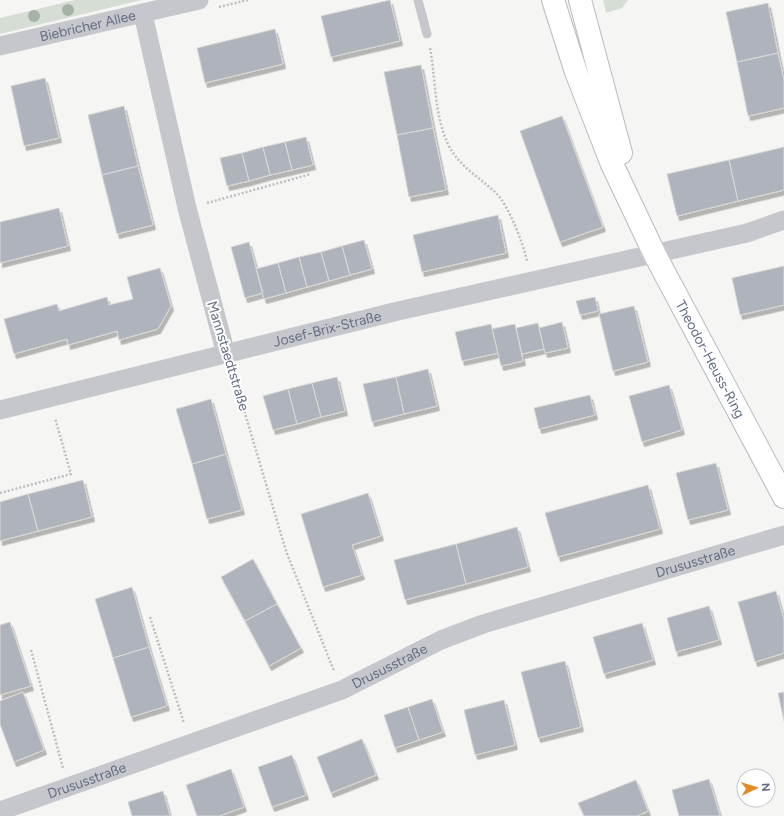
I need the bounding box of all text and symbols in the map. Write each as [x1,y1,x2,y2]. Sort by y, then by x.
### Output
street label: Biebricher Allee [38,6,138,45]
street label: Theodor-Heuss-Ring [672,297,749,421]
street label: Mannstaedtstraße [203,299,253,413]
street label: Josef-Brix-Straße [271,307,383,350]
street label: Drususstraße [653,541,738,581]
street label: Drususstraße [349,640,430,692]
street label: Drususstraße [45,758,129,802]
north arrow [736,768,776,808]
text: N [759,783,772,792]

